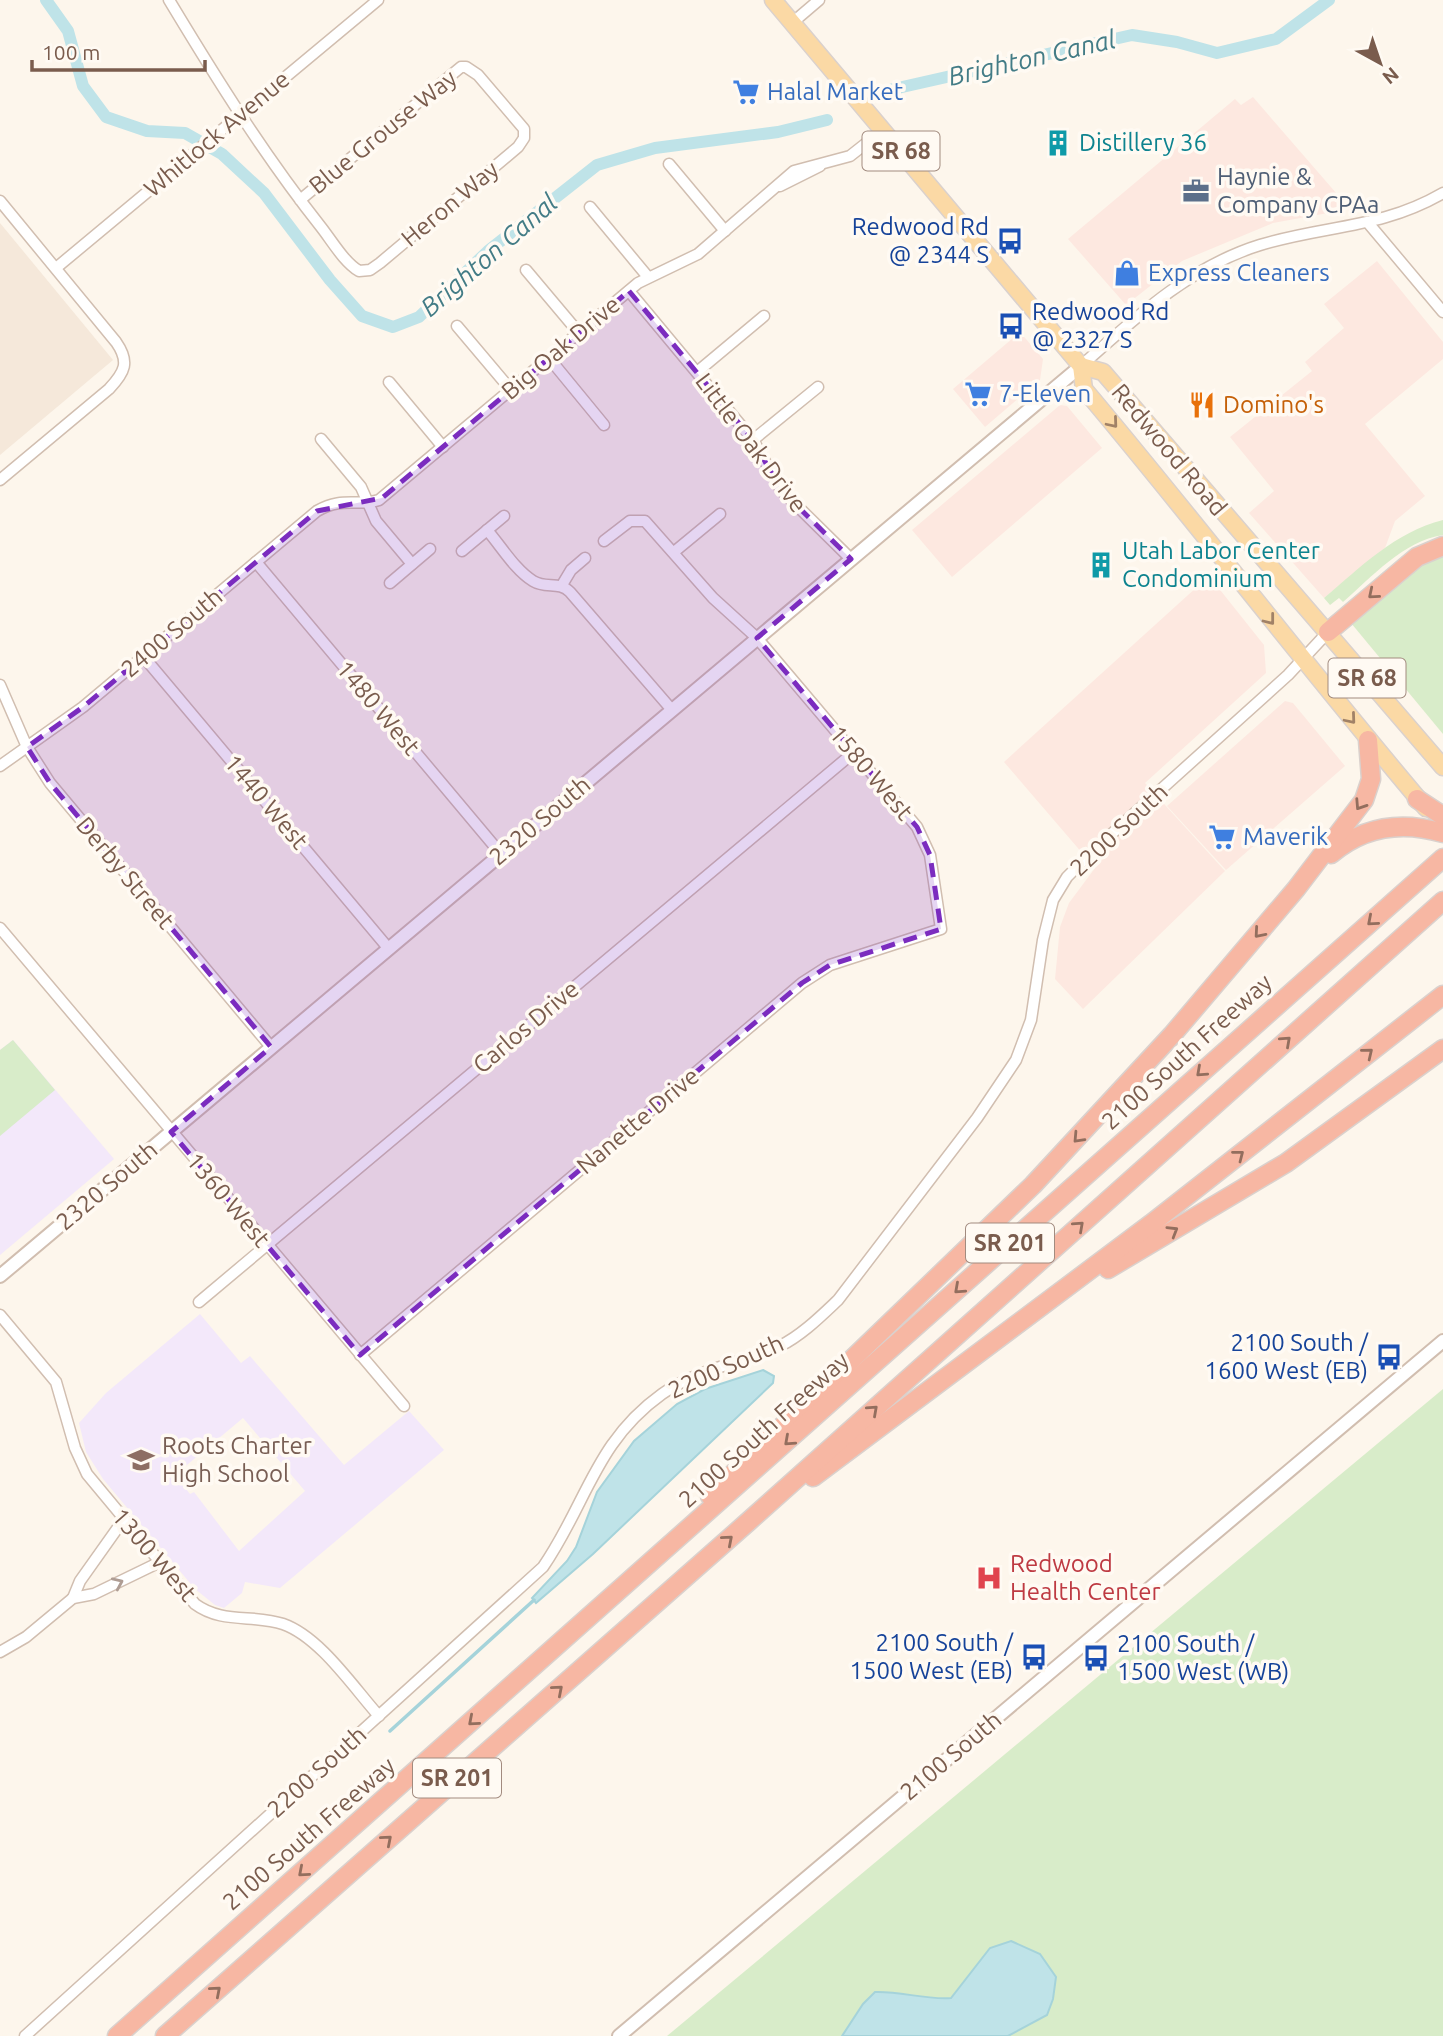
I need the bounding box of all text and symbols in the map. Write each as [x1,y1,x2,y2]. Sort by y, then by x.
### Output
water label: Brighton Canal [945,24,1119,91]
scale bar [32,28,205,72]
north arrow [1345,28,1415,98]
text: 100 m [42,40,100,64]
text: N [1378,63,1403,89]
street label: Blue Grouse Way [304,64,462,199]
street label: Whitlock Avenue [139,65,295,202]
supermarket icon: Halal Market [731,77,761,107]
place label: Halal Market [767,78,904,105]
building icon: Distillery 36 [1043,128,1073,158]
place label: Distillery 36 [1079,129,1207,156]
road number: SR 68 [862,132,940,170]
street label: Heron Way [396,155,504,252]
place label: Haynie & Company CPAa [1217,163,1379,218]
office icon: Haynie & Company CPAa [1181,176,1211,206]
water label: Brighton Canal [415,188,563,322]
place label: Redwood Rd @ 2344 S [852,213,989,268]
bus stop icon: Redwood Rd @ 2344 S [995,226,1025,256]
shop icon: Express Cleaners [1112,258,1142,288]
place label: Express Cleaners [1148,259,1330,286]
street label: Big Oak Drive [496,290,625,405]
place label: Redwood Rd @ 2327 S [1032,298,1169,353]
bus stop icon: Redwood Rd @ 2327 S [996,311,1026,341]
street label: Little Oak Drive [690,368,813,518]
street label: Redwood Road [1106,378,1232,521]
supermarket icon: 7-Eleven [963,379,993,409]
place label: 7-Eleven [999,380,1091,407]
restaurant icon: Domino's [1187,390,1217,420]
place label: Domino's [1223,391,1324,418]
one-way arrow [1104,416,1117,428]
place label: Utah Labor Center Condominium [1122,537,1320,592]
building icon: Utah Labor Center Condominium [1086,550,1116,580]
street label: 2400 South [116,583,228,683]
one-way arrow [1368,586,1381,598]
one-way arrow [1261,613,1274,625]
street label: 1480 West [331,655,426,761]
road number: SR 68 [1328,658,1406,698]
one-way arrow [1343,711,1355,724]
street label: 1580 West [824,720,919,826]
street label: 1440 West [219,749,314,855]
street label: 2320 South [484,771,596,871]
street label: 2200 South [1064,778,1173,881]
one-way arrow [1356,797,1368,810]
street label: Derby Street [71,811,180,934]
supermarket icon: Maverik [1207,822,1237,852]
place label: Maverik [1243,823,1328,850]
one-way arrow [1367,913,1380,925]
one-way arrow [1254,926,1267,938]
street label: 2100 South Freeway [1096,968,1277,1135]
street label: Carlos Drive [468,975,584,1078]
one-way arrow [1277,1037,1290,1050]
one-way arrow [1359,1049,1372,1061]
street label: Nanette Drive [571,1062,704,1179]
one-way arrow [1196,1064,1209,1076]
one-way arrow [1074,1130,1086,1143]
street label: 2320 South [51,1136,163,1236]
street label: 1360 West [181,1147,276,1253]
one-way arrow [1231,1151,1244,1163]
one-way arrow [1071,1222,1084,1234]
road number: SR 201 [966,1224,1054,1262]
one-way arrow [1165,1226,1178,1239]
one-way arrow [954,1281,967,1293]
street label: 2200 South [664,1329,788,1404]
place label: 2100 South / 1600 West (EB) [1204,1329,1369,1384]
bus stop icon: 2100 South / 1600 West (EB) [1374,1342,1404,1372]
street label: 2100 South Freeway [673,1346,854,1513]
one-way arrow [865,1406,878,1418]
place label: Roots Charter High School [162,1432,312,1487]
one-way arrow [784,1432,797,1445]
school or university icon: Roots Charter High School [126,1445,156,1475]
street label: 1300 West [107,1503,203,1607]
one-way arrow [720,1535,733,1548]
place label: Redwood Health Center [1010,1550,1161,1605]
hospital icon: Redwood Health Center [974,1563,1004,1593]
one-way arrow [110,1577,123,1591]
place label: 2100 South / 1500 West (EB) [849,1629,1014,1684]
place label: 2100 South / 1500 West (WB) [1117,1630,1289,1685]
bus stop icon: 2100 South / 1500 West (EB) [1019,1642,1049,1672]
bus stop icon: 2100 South / 1500 West (WB) [1081,1643,1111,1673]
one-way arrow [549,1686,562,1698]
street label: 2100 South [895,1706,1007,1806]
one-way arrow [468,1713,481,1725]
street label: 2200 South [262,1720,371,1823]
street label: 2100 South Freeway [217,1751,400,1916]
road number: SR 201 [413,1758,501,1798]
one-way arrow [379,1836,392,1849]
one-way arrow [298,1864,311,1876]
one-way arrow [208,1987,221,1999]

